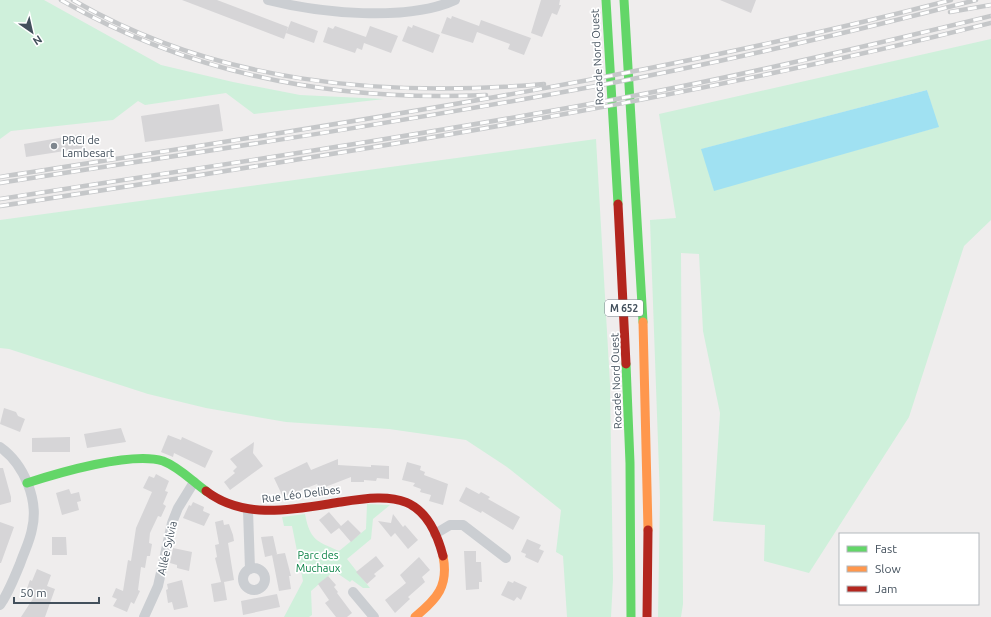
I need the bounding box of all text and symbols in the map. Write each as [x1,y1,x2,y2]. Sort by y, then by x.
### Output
street label: Rocade Nord Ouest [588,8,606,105]
north arrow [12,12,52,52]
text: N [31,33,44,48]
place label: PRCI de Lambesart [62,134,115,159]
marker: PRCI de Lambesart [49,141,59,151]
road number: M 652 [605,300,643,316]
street label: Rocade Nord Ouest [608,332,624,429]
street label: Rue Léo Delibes [261,483,341,505]
street label: Allée Sylvia [155,520,179,576]
legend [839,533,979,605]
text: Fast [875,542,897,555]
park label: Parc des Muchaux [296,549,341,574]
text: Slow [875,562,901,575]
scale bar [14,579,99,605]
text: Jam [875,582,897,595]
text: 50 m [20,586,47,599]

